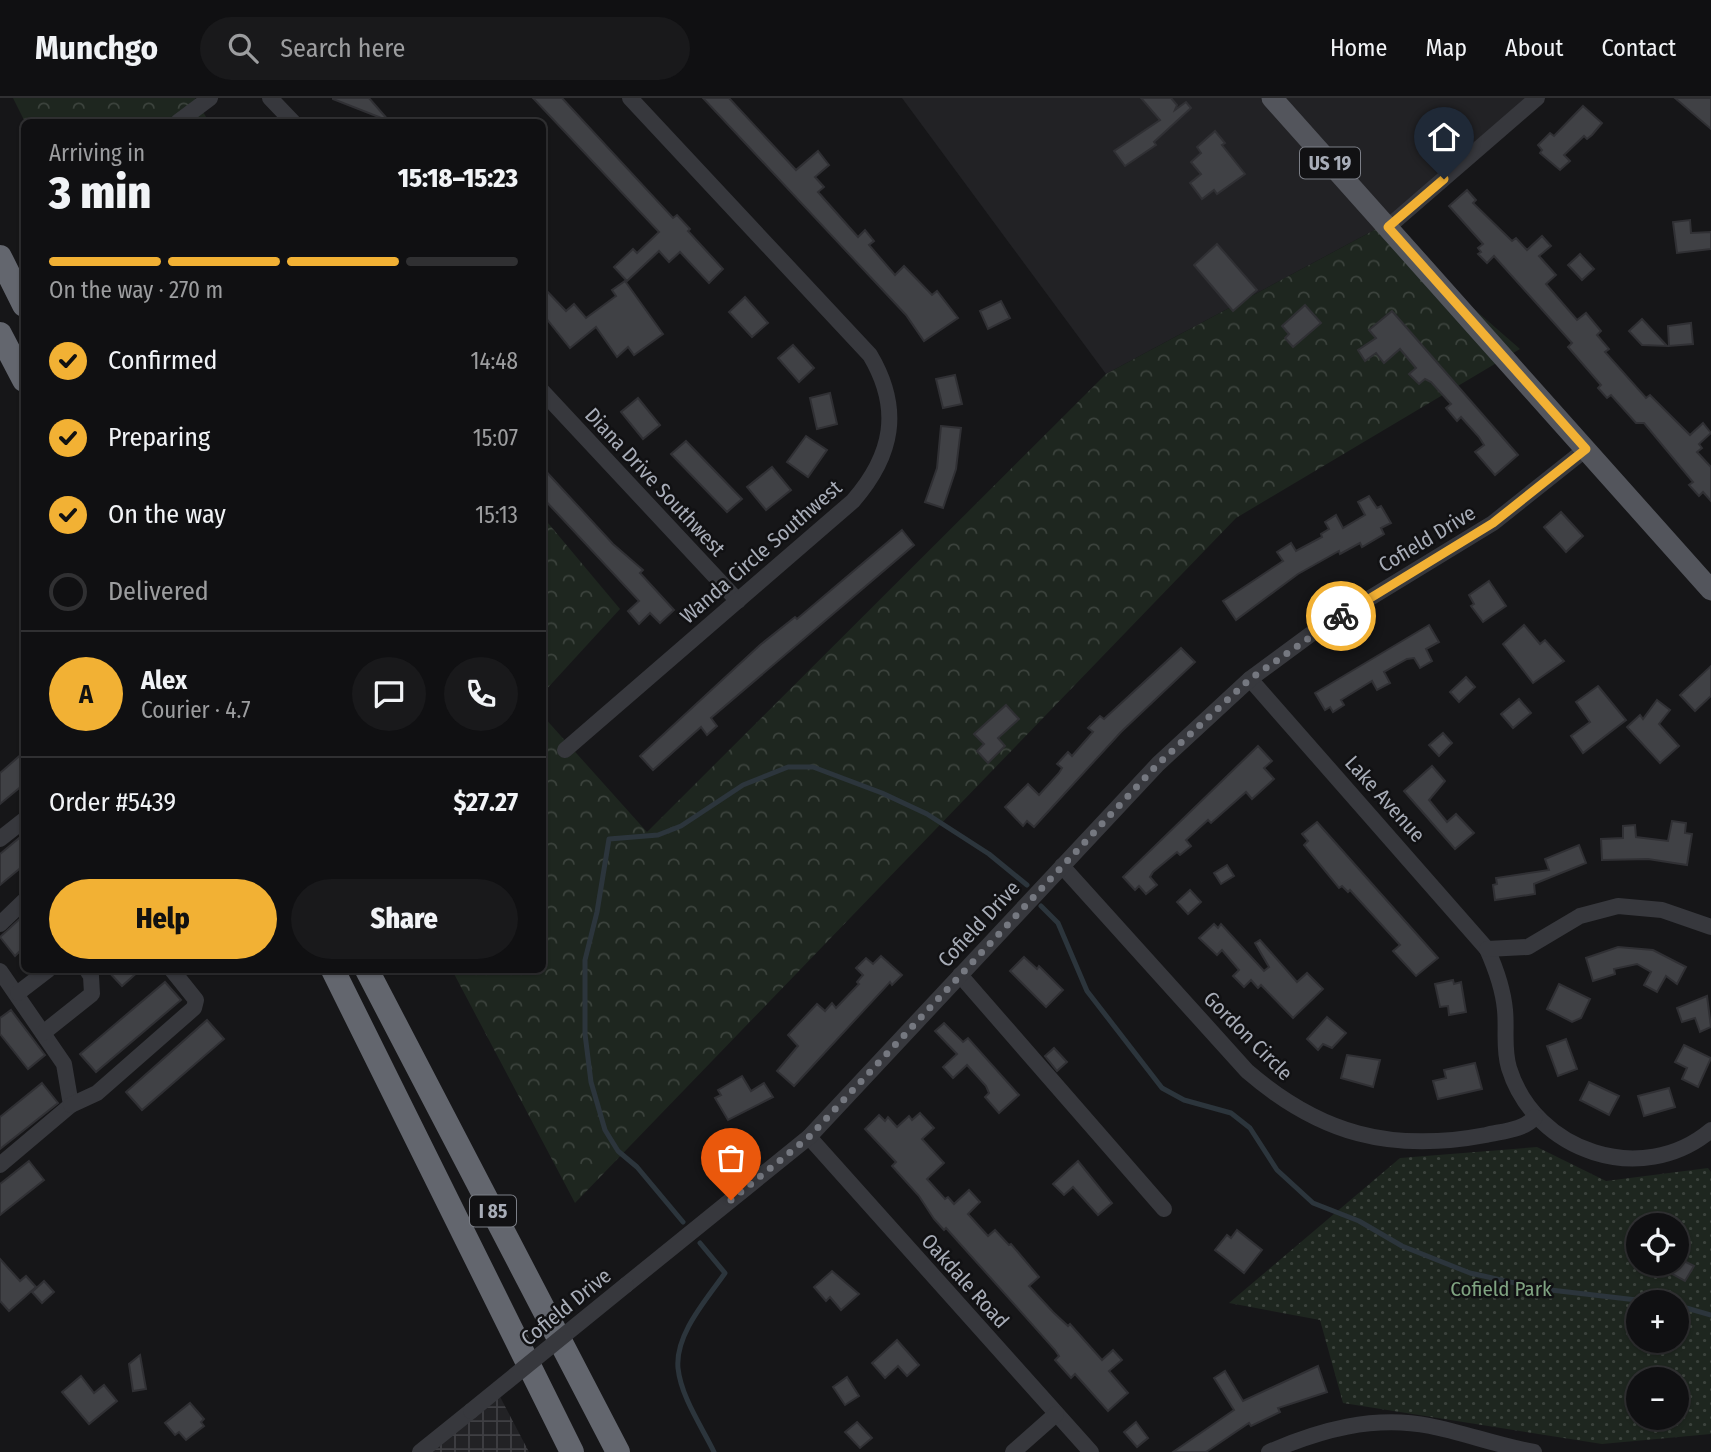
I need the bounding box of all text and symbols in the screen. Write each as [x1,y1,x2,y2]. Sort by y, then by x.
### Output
search box [200,17,690,80]
text: Munchgo [35,28,158,68]
icon: search [224,29,262,67]
text: Search here [280,33,405,64]
text: Home [1330,34,1387,62]
text: Map [1425,34,1467,62]
text: About [1505,34,1563,62]
text: Contact [1601,34,1676,62]
pin [1414,107,1474,179]
icon: home [1425,118,1463,156]
text: Arriving in [49,139,145,167]
road number: US 19 [1300,148,1360,178]
text: 15:18–15:23 [398,163,518,194]
text: 3 min [49,165,151,220]
text: On the way · 270 m [49,276,223,304]
icon: check [49,342,87,380]
text: Confirmed [108,345,218,376]
text: 14:48 [471,347,518,375]
street label: Diana Drive Southwest [579,402,731,562]
icon: check [49,419,87,457]
text: Preparing [108,422,210,453]
text: 15:07 [473,424,518,452]
street label: Wanda Circle Southwest [675,475,847,629]
icon: check [49,496,87,534]
text: On the way [108,499,226,530]
street label: Cofield Drive [1374,500,1480,578]
text: 15:13 [475,501,518,529]
text: Delivered [108,576,209,607]
courier [1306,581,1376,651]
icon: bike [1322,597,1360,635]
button: chat [352,657,426,731]
button: phone [444,657,518,731]
text: Alex [141,665,187,696]
text: A [79,679,93,710]
text: Courier · 4.7 [141,696,251,724]
street label: Lake Avenue [1339,750,1431,848]
text: Order #5439 [49,787,176,818]
text: $27.27 [453,787,518,818]
street label: Cofield Drive [932,875,1026,973]
button: Help [49,879,277,959]
button: Share [291,879,518,959]
street label: Gordon Circle [1198,986,1298,1086]
pin [701,1128,761,1200]
icon: bag [712,1139,750,1177]
road number: I 85 [470,1196,516,1226]
map controls [1626,1213,1689,1430]
button: locate [1626,1213,1689,1276]
street label: Oakdale Road [916,1228,1014,1334]
street label: Cofield Drive [516,1263,616,1351]
park label: Cofield Park [1450,1276,1552,1302]
button: + [1626,1290,1689,1353]
button: − [1626,1367,1689,1430]

